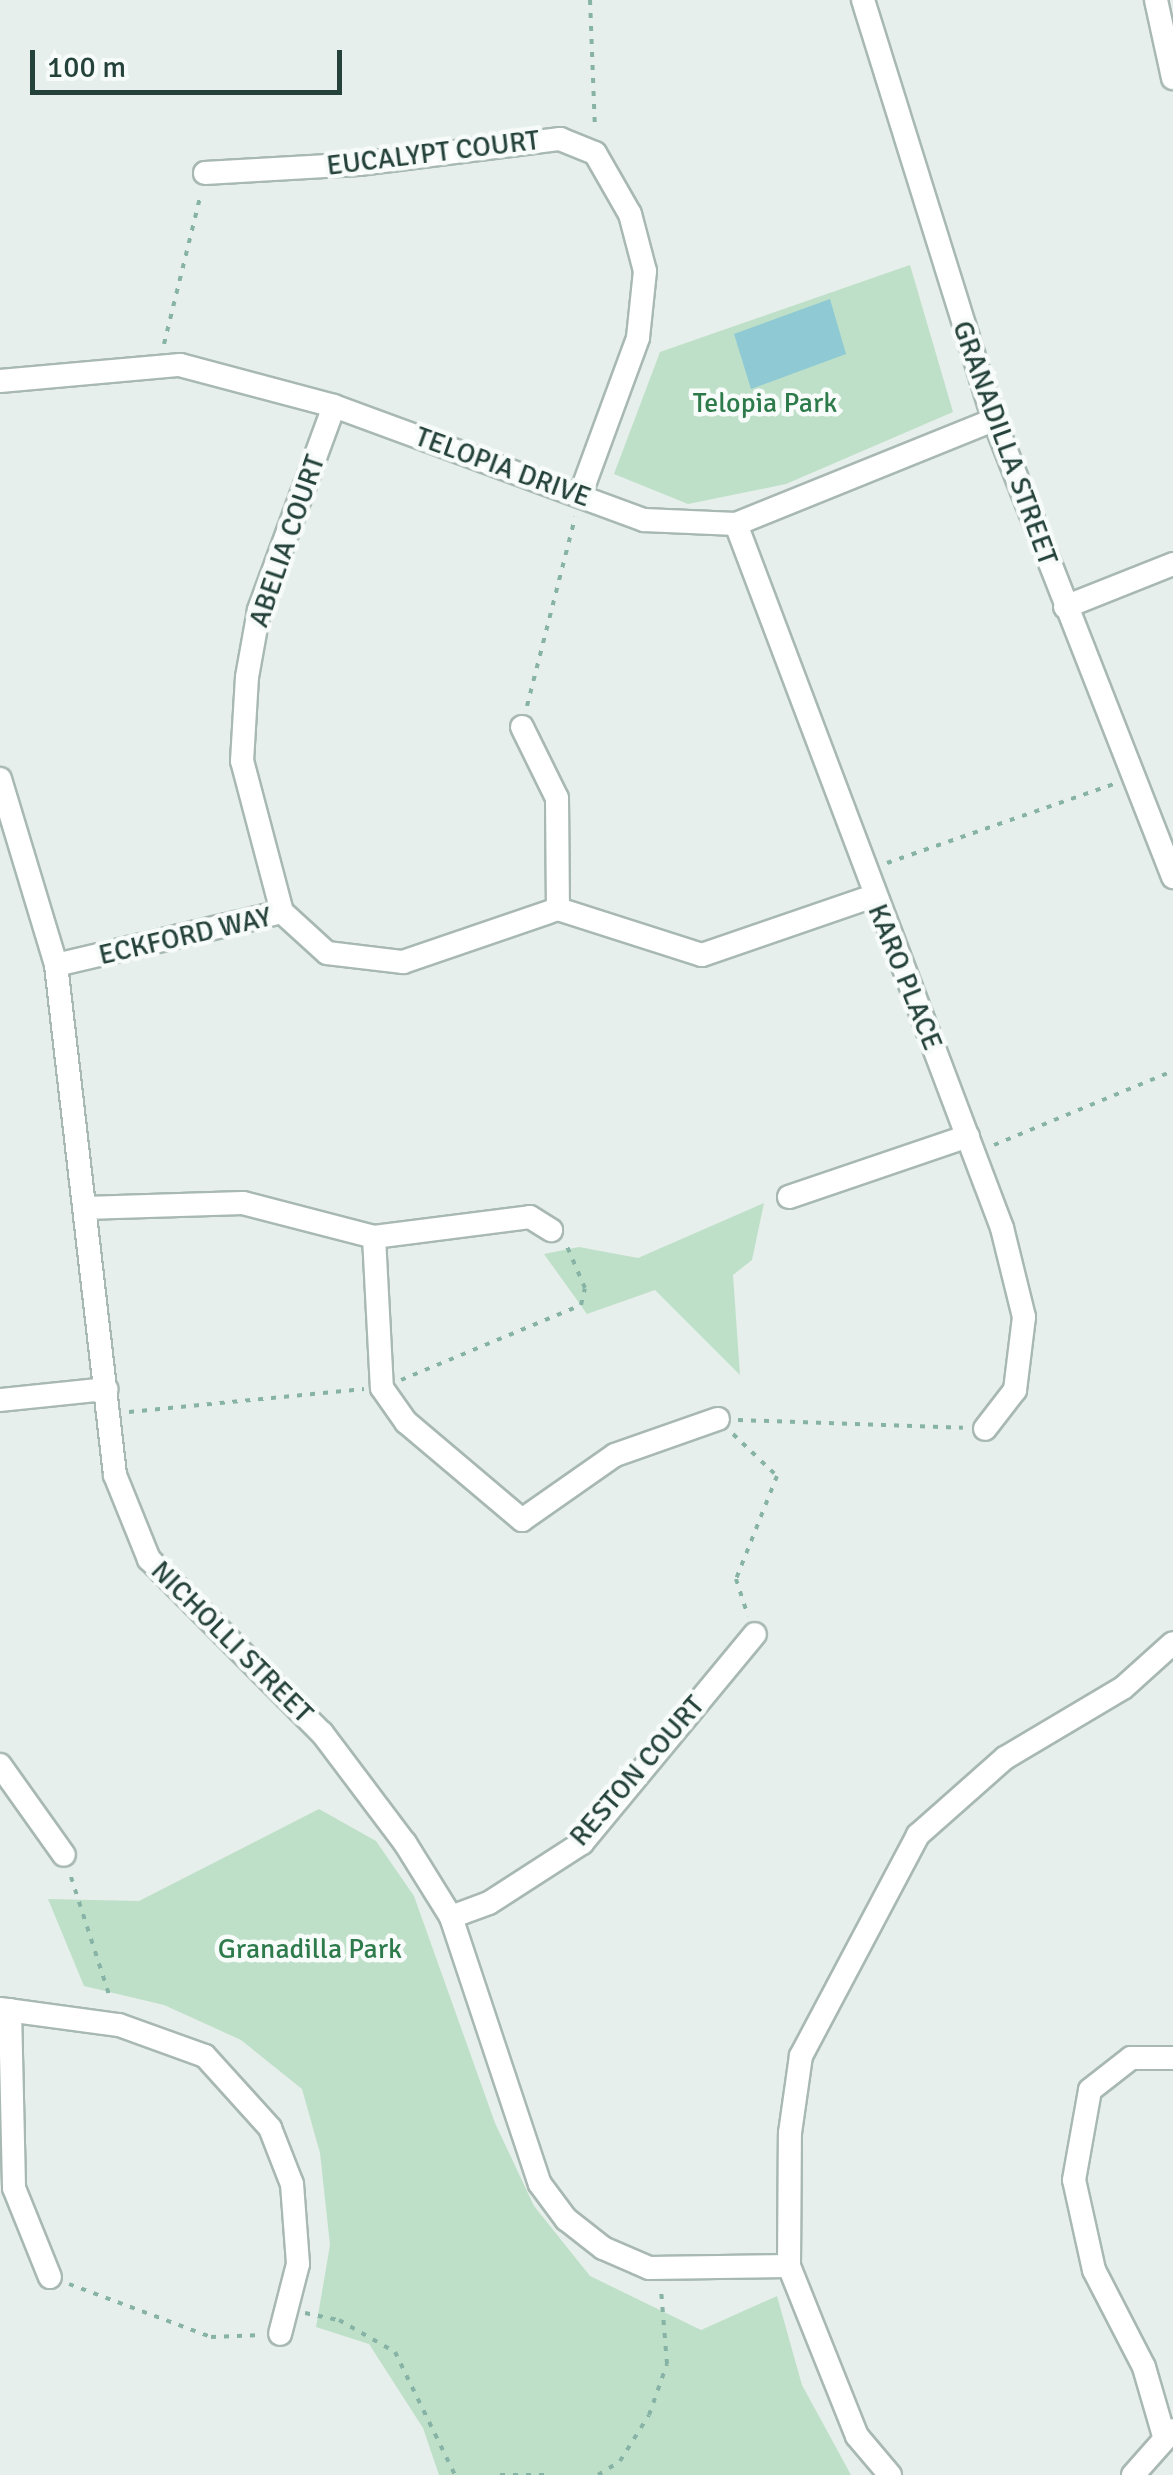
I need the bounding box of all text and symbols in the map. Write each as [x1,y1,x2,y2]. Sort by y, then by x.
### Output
scale bar [35,30,348,92]
text: 100 m [47,49,126,86]
street label: EUCALYPT COURT [325,123,541,183]
street label: GRANADILLA STREET [945,316,1065,570]
park label: Telopia Park [693,386,837,420]
street label: TELOPIA DRIVE [411,420,595,514]
street label: ABELIA COURT [242,451,332,631]
street label: KARO PLACE [860,899,950,1055]
street label: ECKFORD WAY [95,900,275,972]
street label: NICHOLLI STREET [144,1554,320,1730]
street label: RESTON COURT [563,1689,711,1853]
park label: Granadilla Park [218,1932,402,1966]

